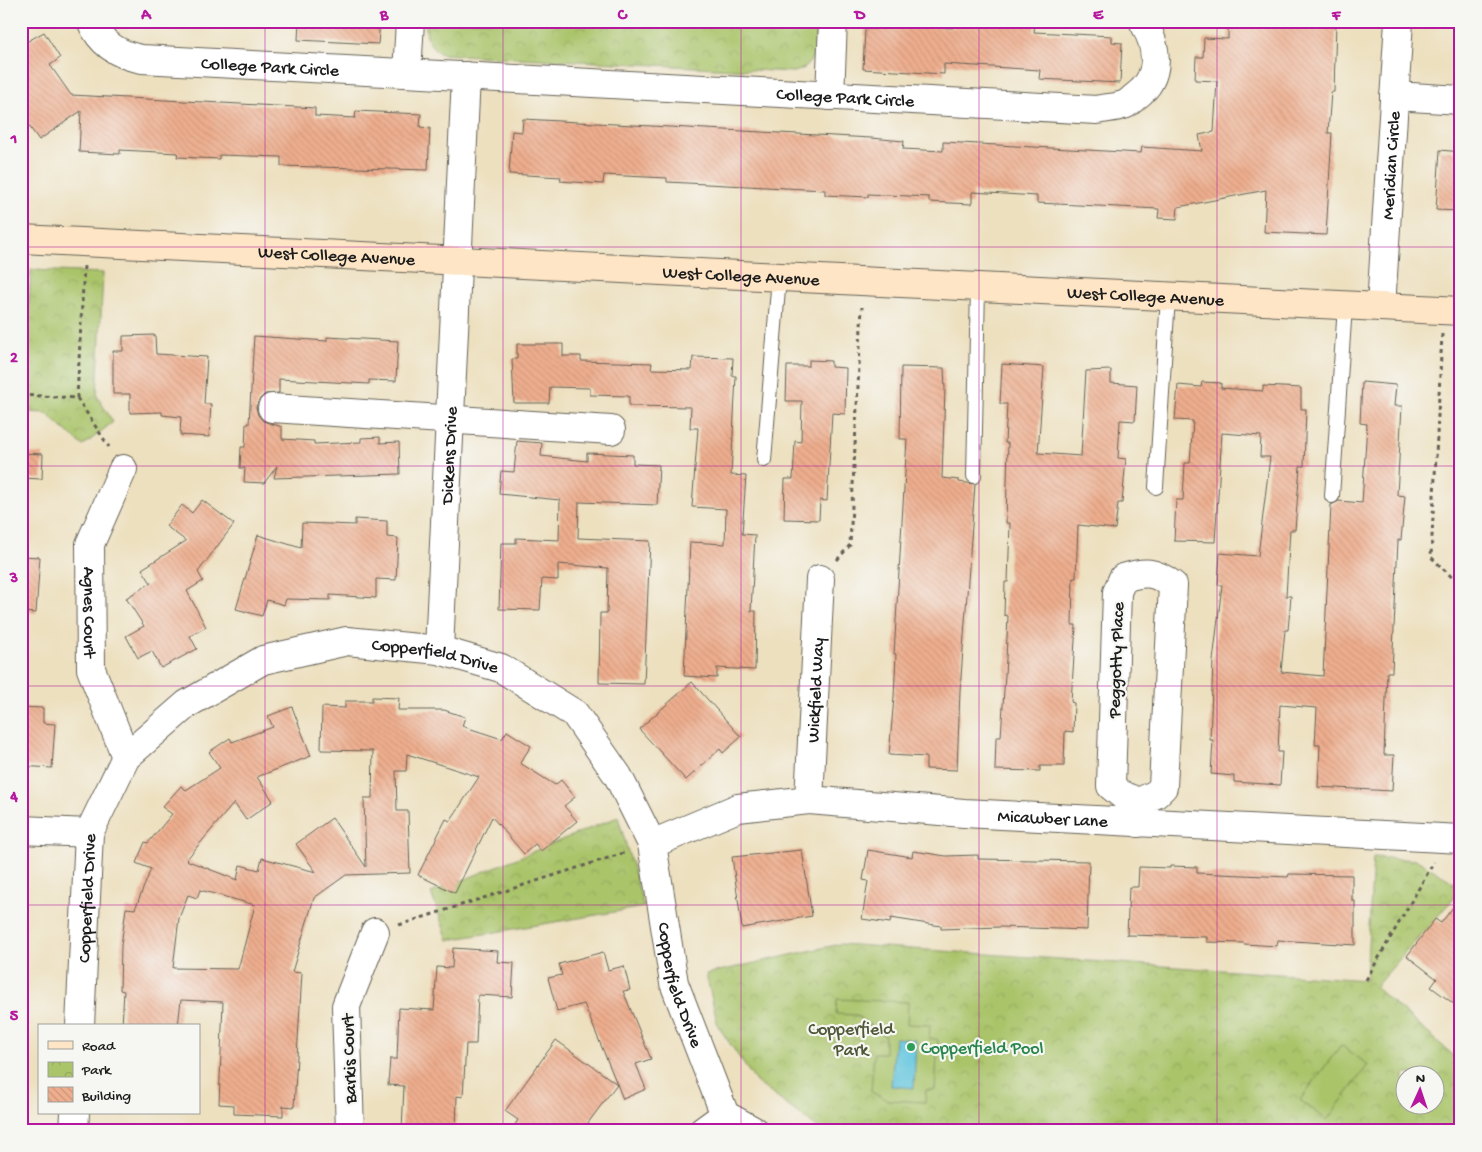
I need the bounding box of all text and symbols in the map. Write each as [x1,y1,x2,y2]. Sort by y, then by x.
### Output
text: A [140,7,152,26]
text: B [379,7,389,26]
text: C [617,7,628,26]
text: D [853,7,866,26]
text: E [1093,7,1104,26]
text: F [1331,7,1342,26]
street label: College Park Circle [200,54,340,83]
street label: College Park Circle [776,85,915,113]
street label: Meridian Circle [1379,110,1406,220]
text: 1 [10,131,17,150]
street label: West College Avenue [257,243,416,272]
street label: West College Avenue [662,263,821,292]
street label: West College Avenue [1066,283,1225,312]
text: 2 [10,350,18,369]
street label: Dickens Drive [438,405,463,506]
street label: Agnes Court [77,567,99,659]
text: 3 [9,570,18,589]
street label: Peggotty Place [1105,601,1130,719]
street label: Copperfield Drive [371,635,501,680]
street label: Wickfield Way [804,637,830,743]
text: 4 [9,789,18,808]
street label: Micawber Lane [997,807,1109,834]
street label: Copperfield Drive [75,833,102,963]
street label: Copperfield Drive [652,921,706,1052]
text: 5 [10,1008,19,1027]
street label: Barkis Court [338,1012,363,1105]
park label: Copperfield Park [808,1020,895,1062]
legend [38,1024,200,1114]
text: Road [82,1038,116,1056]
place label: Copperfield Pool [921,1039,1044,1060]
marker: Copperfield Pool [905,1041,917,1053]
text: Park [81,1062,112,1080]
north arrow [1394,1064,1444,1114]
text: N [1416,1071,1426,1088]
text: Building [81,1088,131,1106]

